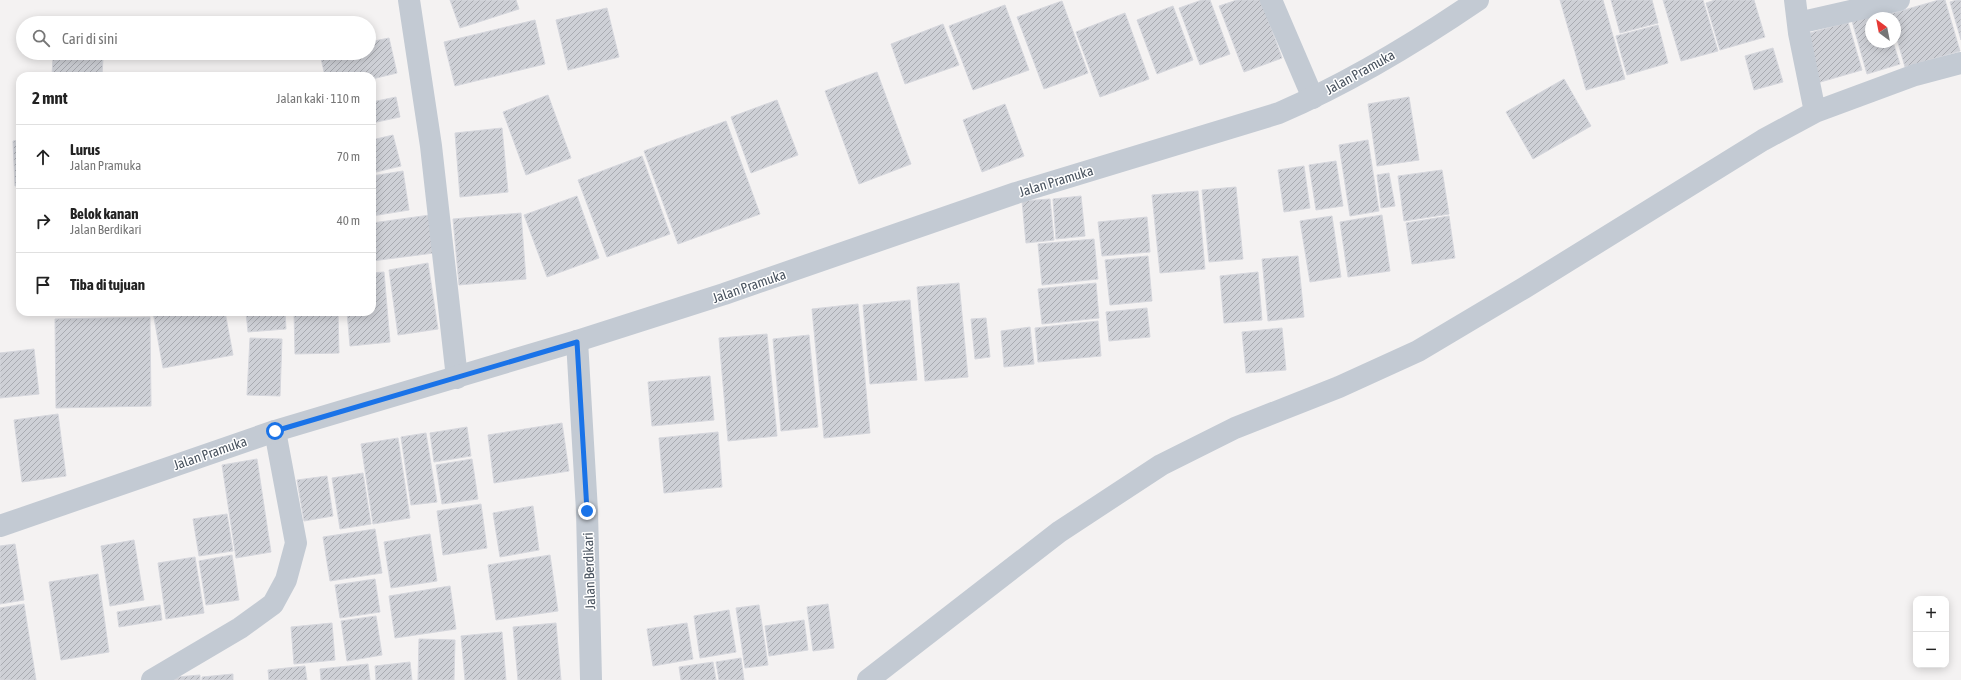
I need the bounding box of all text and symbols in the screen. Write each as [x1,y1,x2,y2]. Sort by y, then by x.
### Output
north arrow [1865,12,1901,48]
search box [16,16,376,60]
icon: search [30,27,52,49]
text: Cari di sini [62,30,118,47]
street label: Jalan Pramuka [1323,46,1397,98]
text: 2 mnt [32,88,68,108]
text: Jalan kaki · 110 m [276,91,360,106]
text: Lurus [70,141,100,158]
icon: ahead [32,146,54,168]
text: 70 m [337,149,360,164]
text: Jalan Pramuka [70,158,141,173]
street label: Jalan Pramuka [1017,162,1095,200]
text: Belok kanan [70,205,139,222]
icon: right [32,210,54,232]
text: 40 m [337,213,360,228]
text: Jalan Berdikari [70,222,141,237]
street label: Jalan Pramuka [710,266,788,306]
icon: arrive [32,274,54,296]
text: Tiba di tujuan [70,276,145,293]
route start [266,422,284,440]
street label: Jalan Pramuka [171,433,249,473]
route end [578,502,596,520]
street label: Jalan Berdikari [580,532,598,610]
map controls [1913,596,1949,668]
button: + [1913,596,1949,632]
button: − [1913,632,1949,668]

